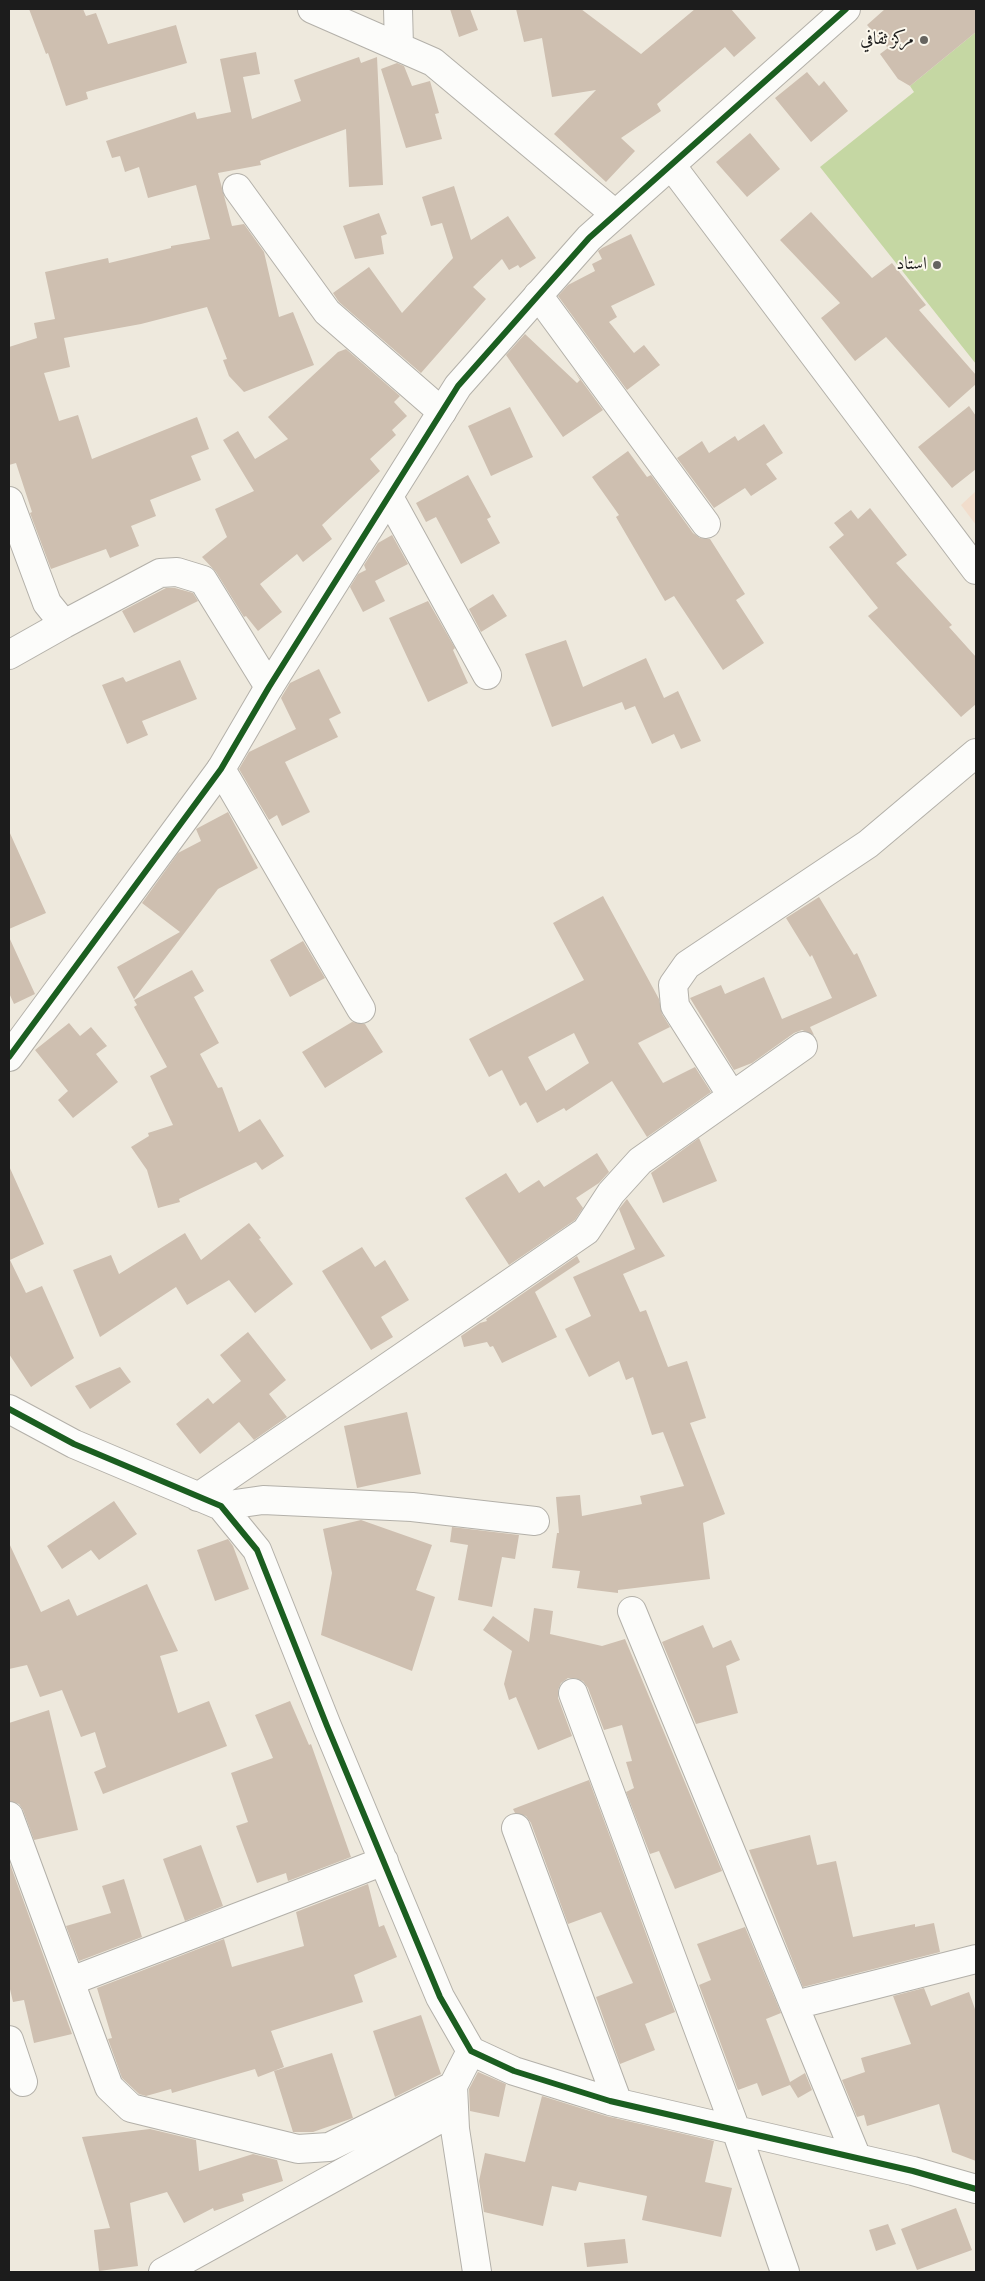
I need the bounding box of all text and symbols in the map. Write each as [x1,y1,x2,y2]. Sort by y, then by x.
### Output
place label: مركز ثقافي [860,29,914,51]
marker: مركز ثقافي [918,34,930,46]
place label: استاد [896,254,927,276]
marker: استاد [931,259,943,271]

